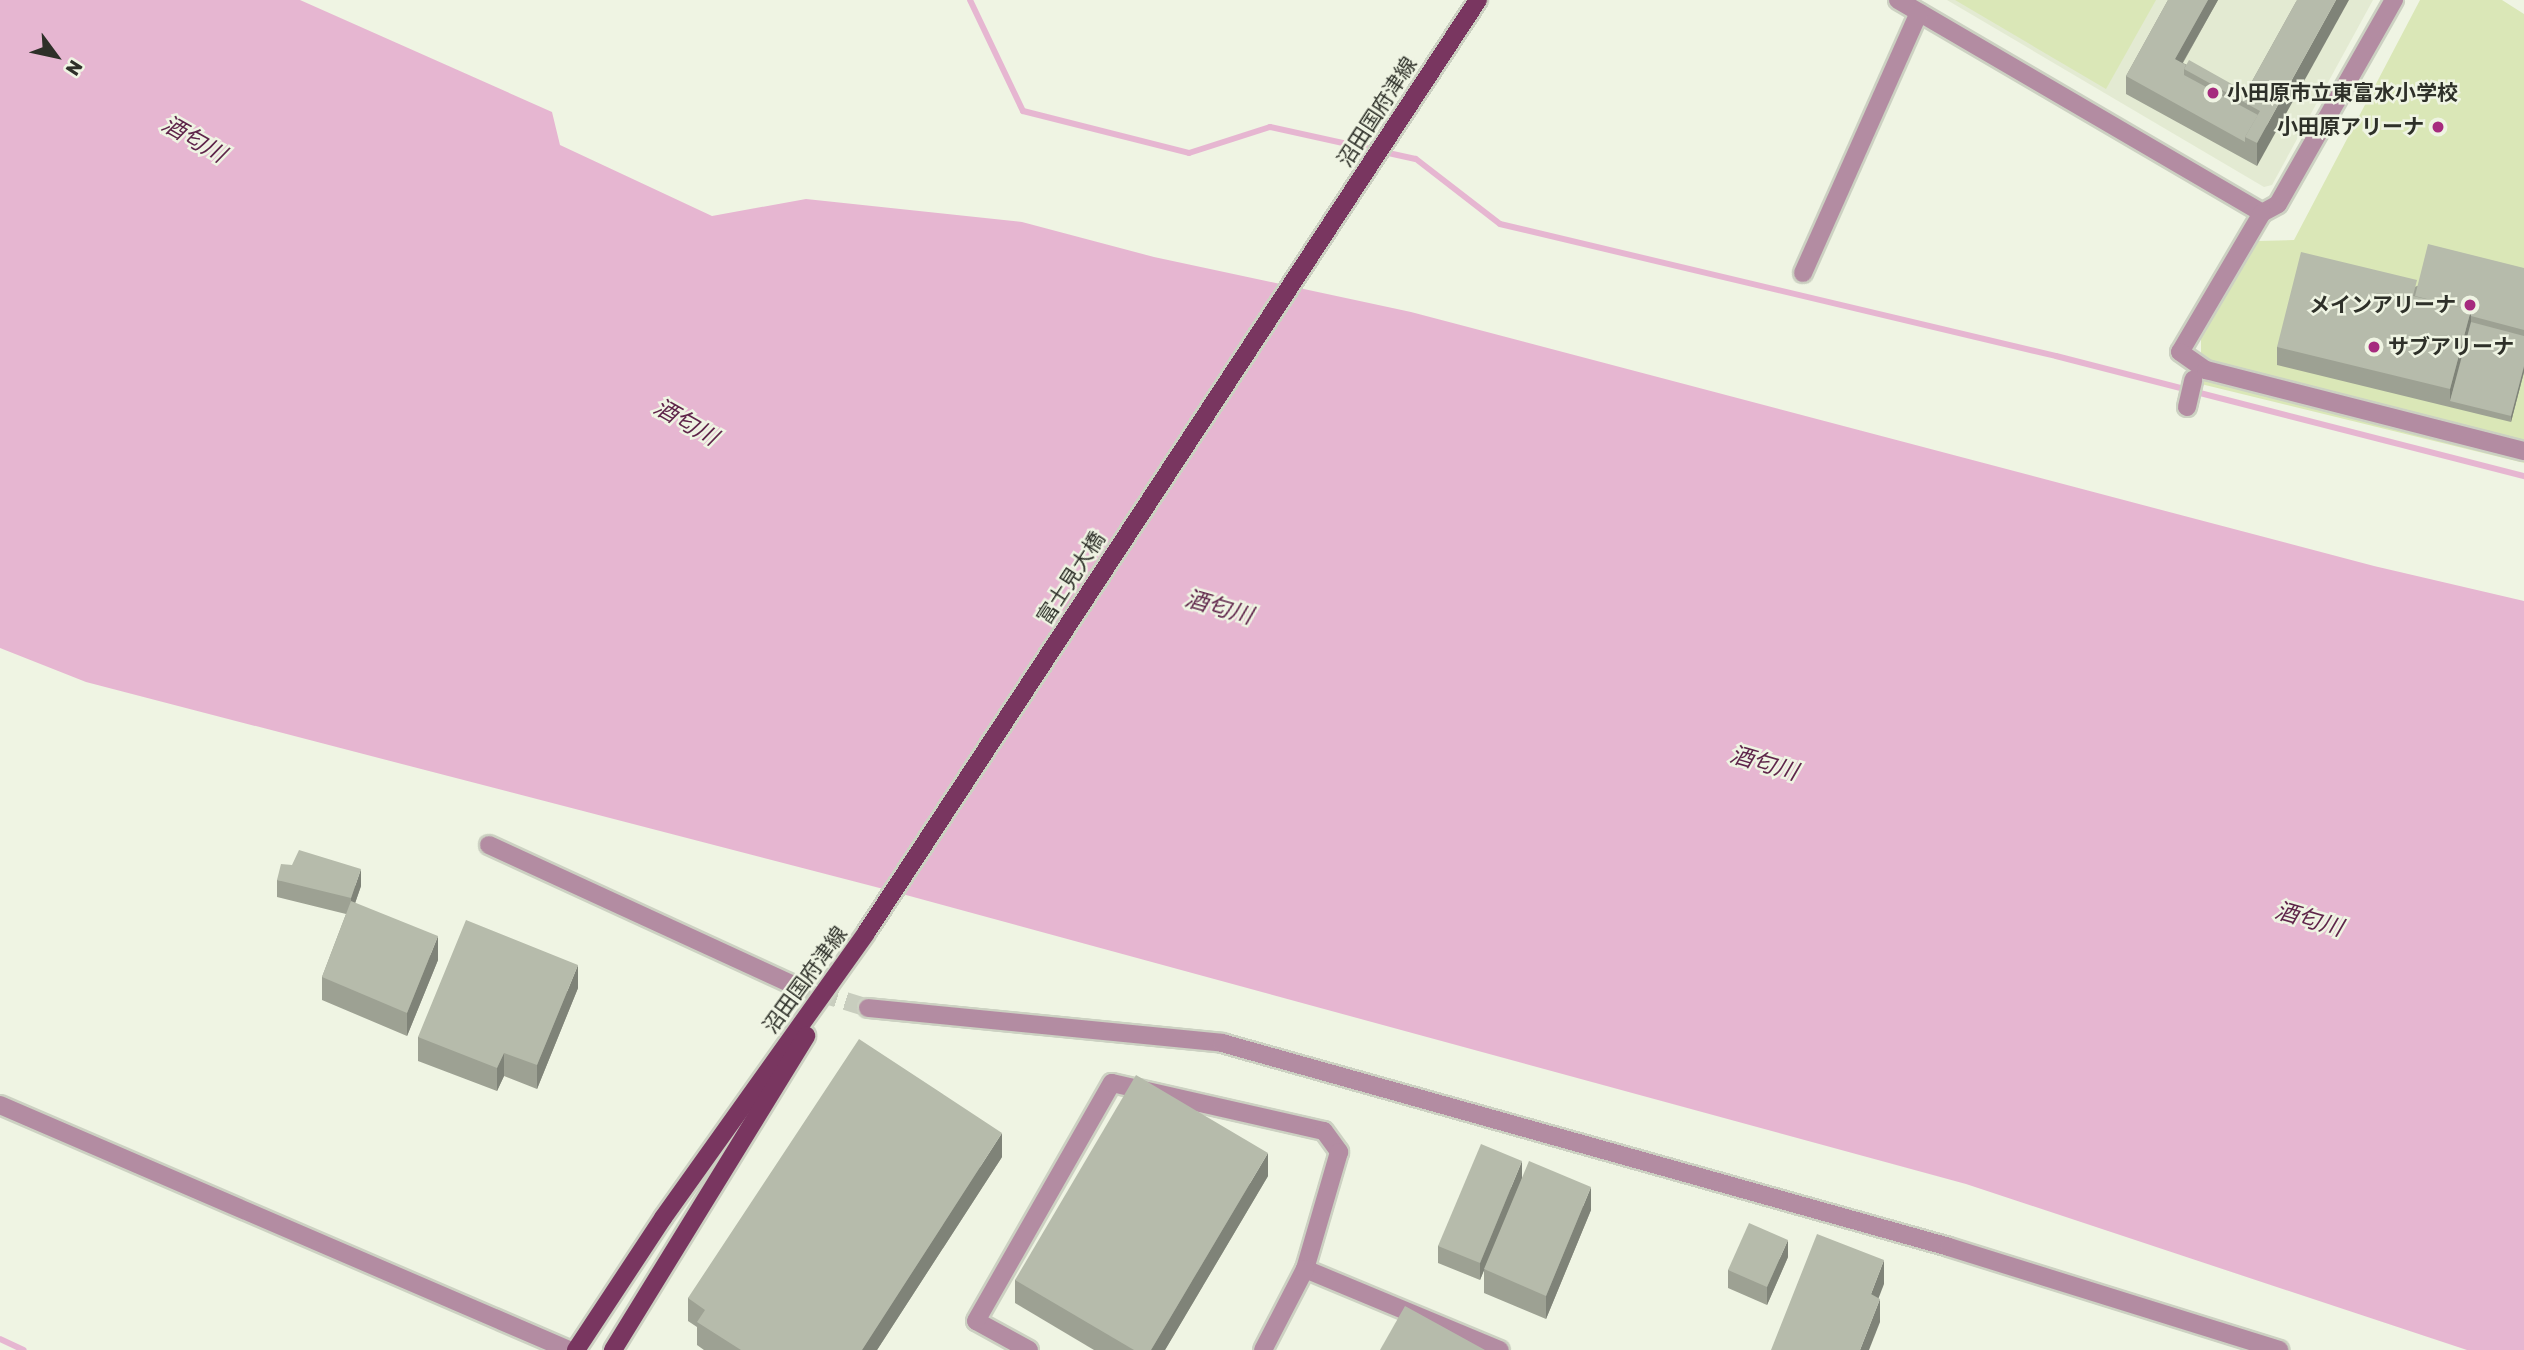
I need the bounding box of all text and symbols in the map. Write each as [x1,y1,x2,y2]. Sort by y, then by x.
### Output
north arrow [21,21,91,91]
street label: 沼田国府津線 [1332,52,1422,172]
text: N [61,56,87,80]
place label: 小田原市立東富水小学校 [2227,80,2458,106]
marker: 小田原市立東富水小学校 [2205,85,2221,101]
water label: 酒匂川 [157,110,231,168]
place label: 小田原アリーナ [2277,114,2424,140]
marker: 小田原アリーナ [2430,119,2446,135]
place label: メインアリーナ [2309,292,2456,318]
marker: メインアリーナ [2462,297,2478,313]
place label: サブアリーナ [2388,334,2514,360]
marker: サブアリーナ [2366,339,2382,355]
water label: 酒匂川 [649,393,723,451]
street label: 富士見大橋 [1032,527,1110,629]
water label: 酒匂川 [1182,584,1256,630]
water label: 酒匂川 [1727,740,1801,786]
water label: 酒匂川 [2272,896,2346,942]
street label: 沼田国府津線 [758,922,852,1038]

